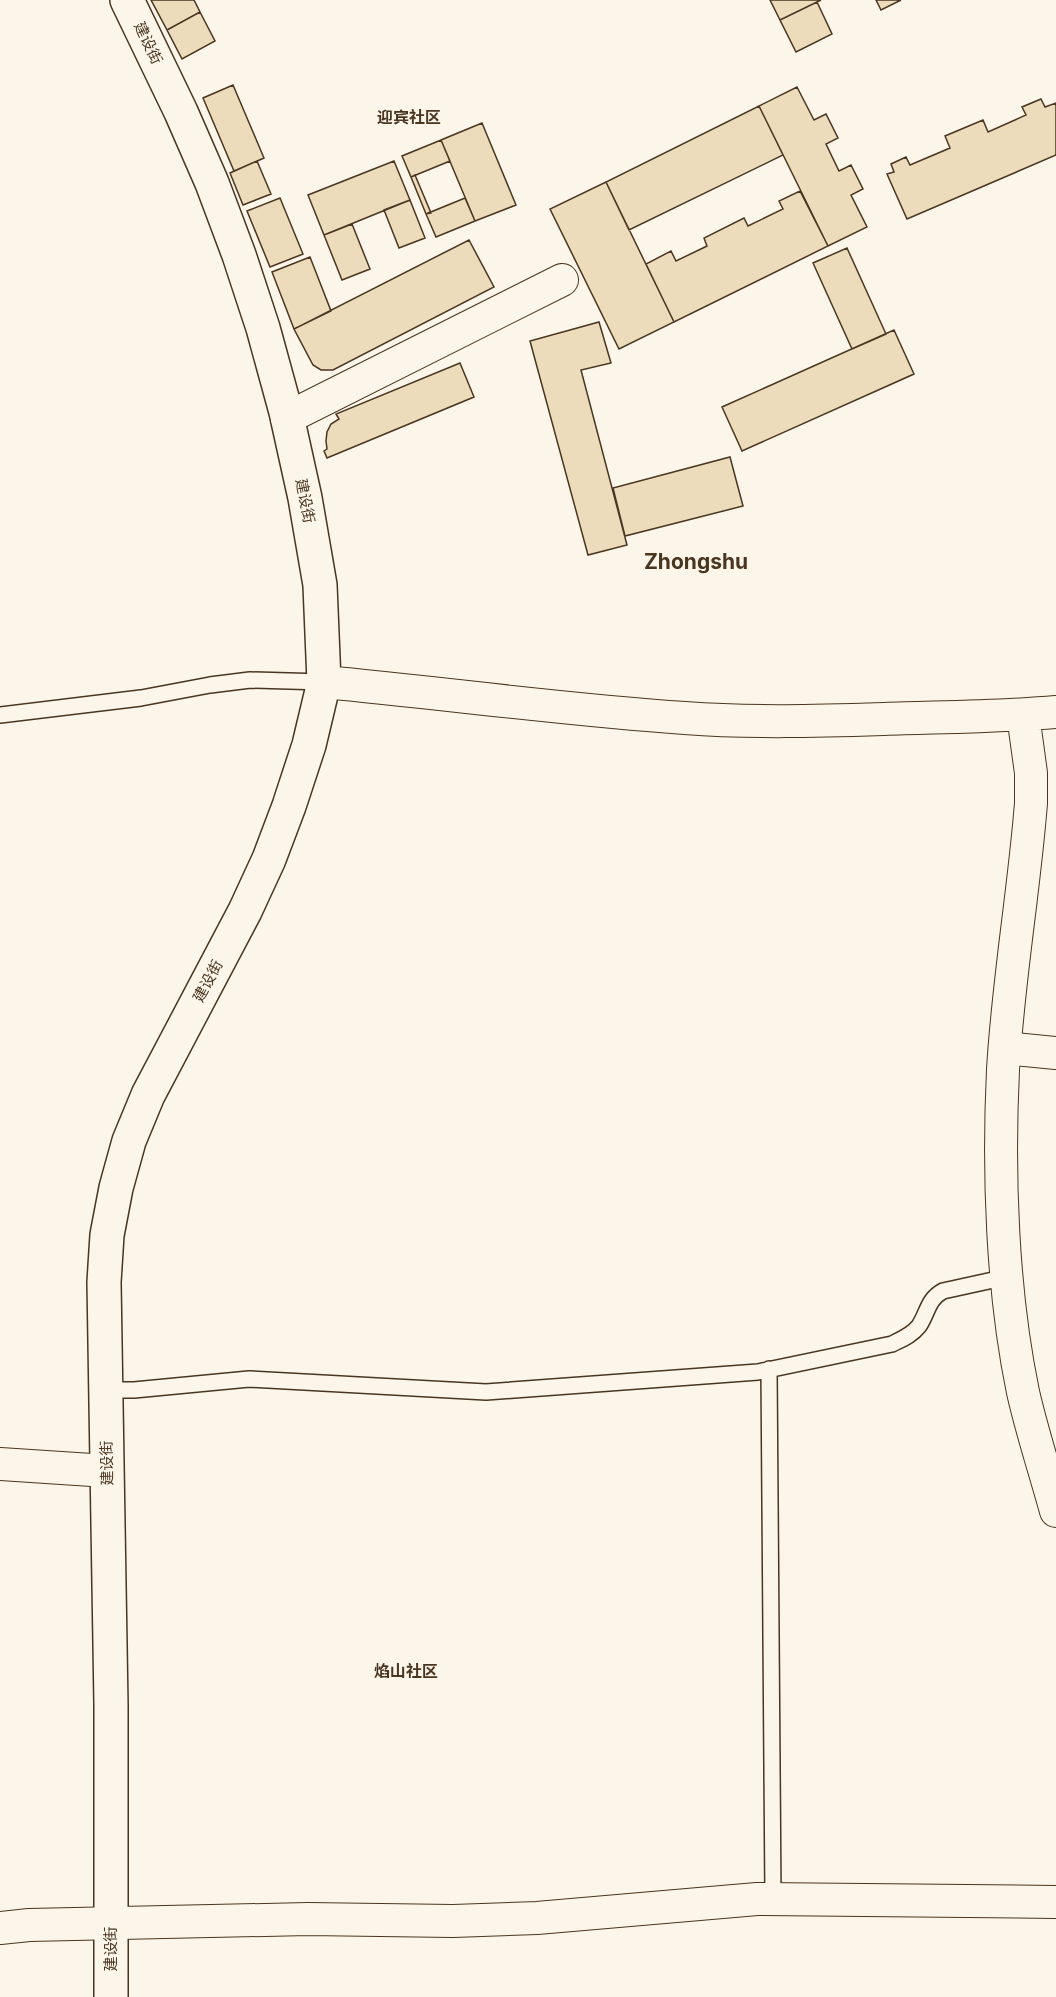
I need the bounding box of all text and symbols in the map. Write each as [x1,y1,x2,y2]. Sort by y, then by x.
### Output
street label: 建设街 [130,18,167,67]
district label: 迎宾社区 [377,107,441,127]
street label: 建设街 [292,477,319,525]
district label: Zhongshu [644,549,748,574]
street label: 建设街 [189,956,227,1005]
street label: 建设街 [97,1440,116,1486]
district label: 焰山社区 [374,1661,438,1681]
street label: 建设街 [101,1926,120,1972]

